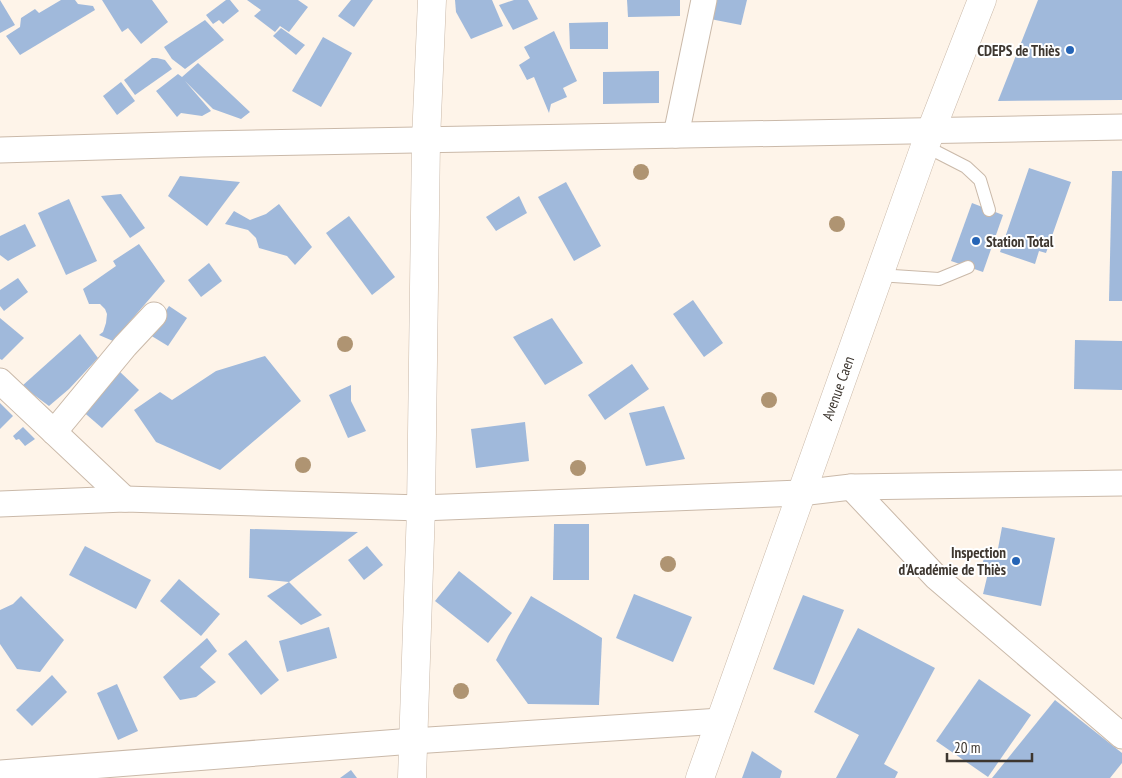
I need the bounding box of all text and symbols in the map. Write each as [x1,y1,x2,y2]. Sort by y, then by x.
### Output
place label: CDEPS de Thiès [977,41,1060,60]
marker: CDEPS de Thiès [1064,44,1076,56]
place label: Station Total [986,232,1054,251]
marker: Station Total [970,235,982,247]
street label: Avenue Caen [818,353,858,423]
place label: Inspection d'Académie de Thiès [898,543,1006,579]
marker: Inspection d'Académie de Thiès [1010,555,1022,567]
scale bar [947,730,1032,762]
text: 20 m [954,738,980,757]

